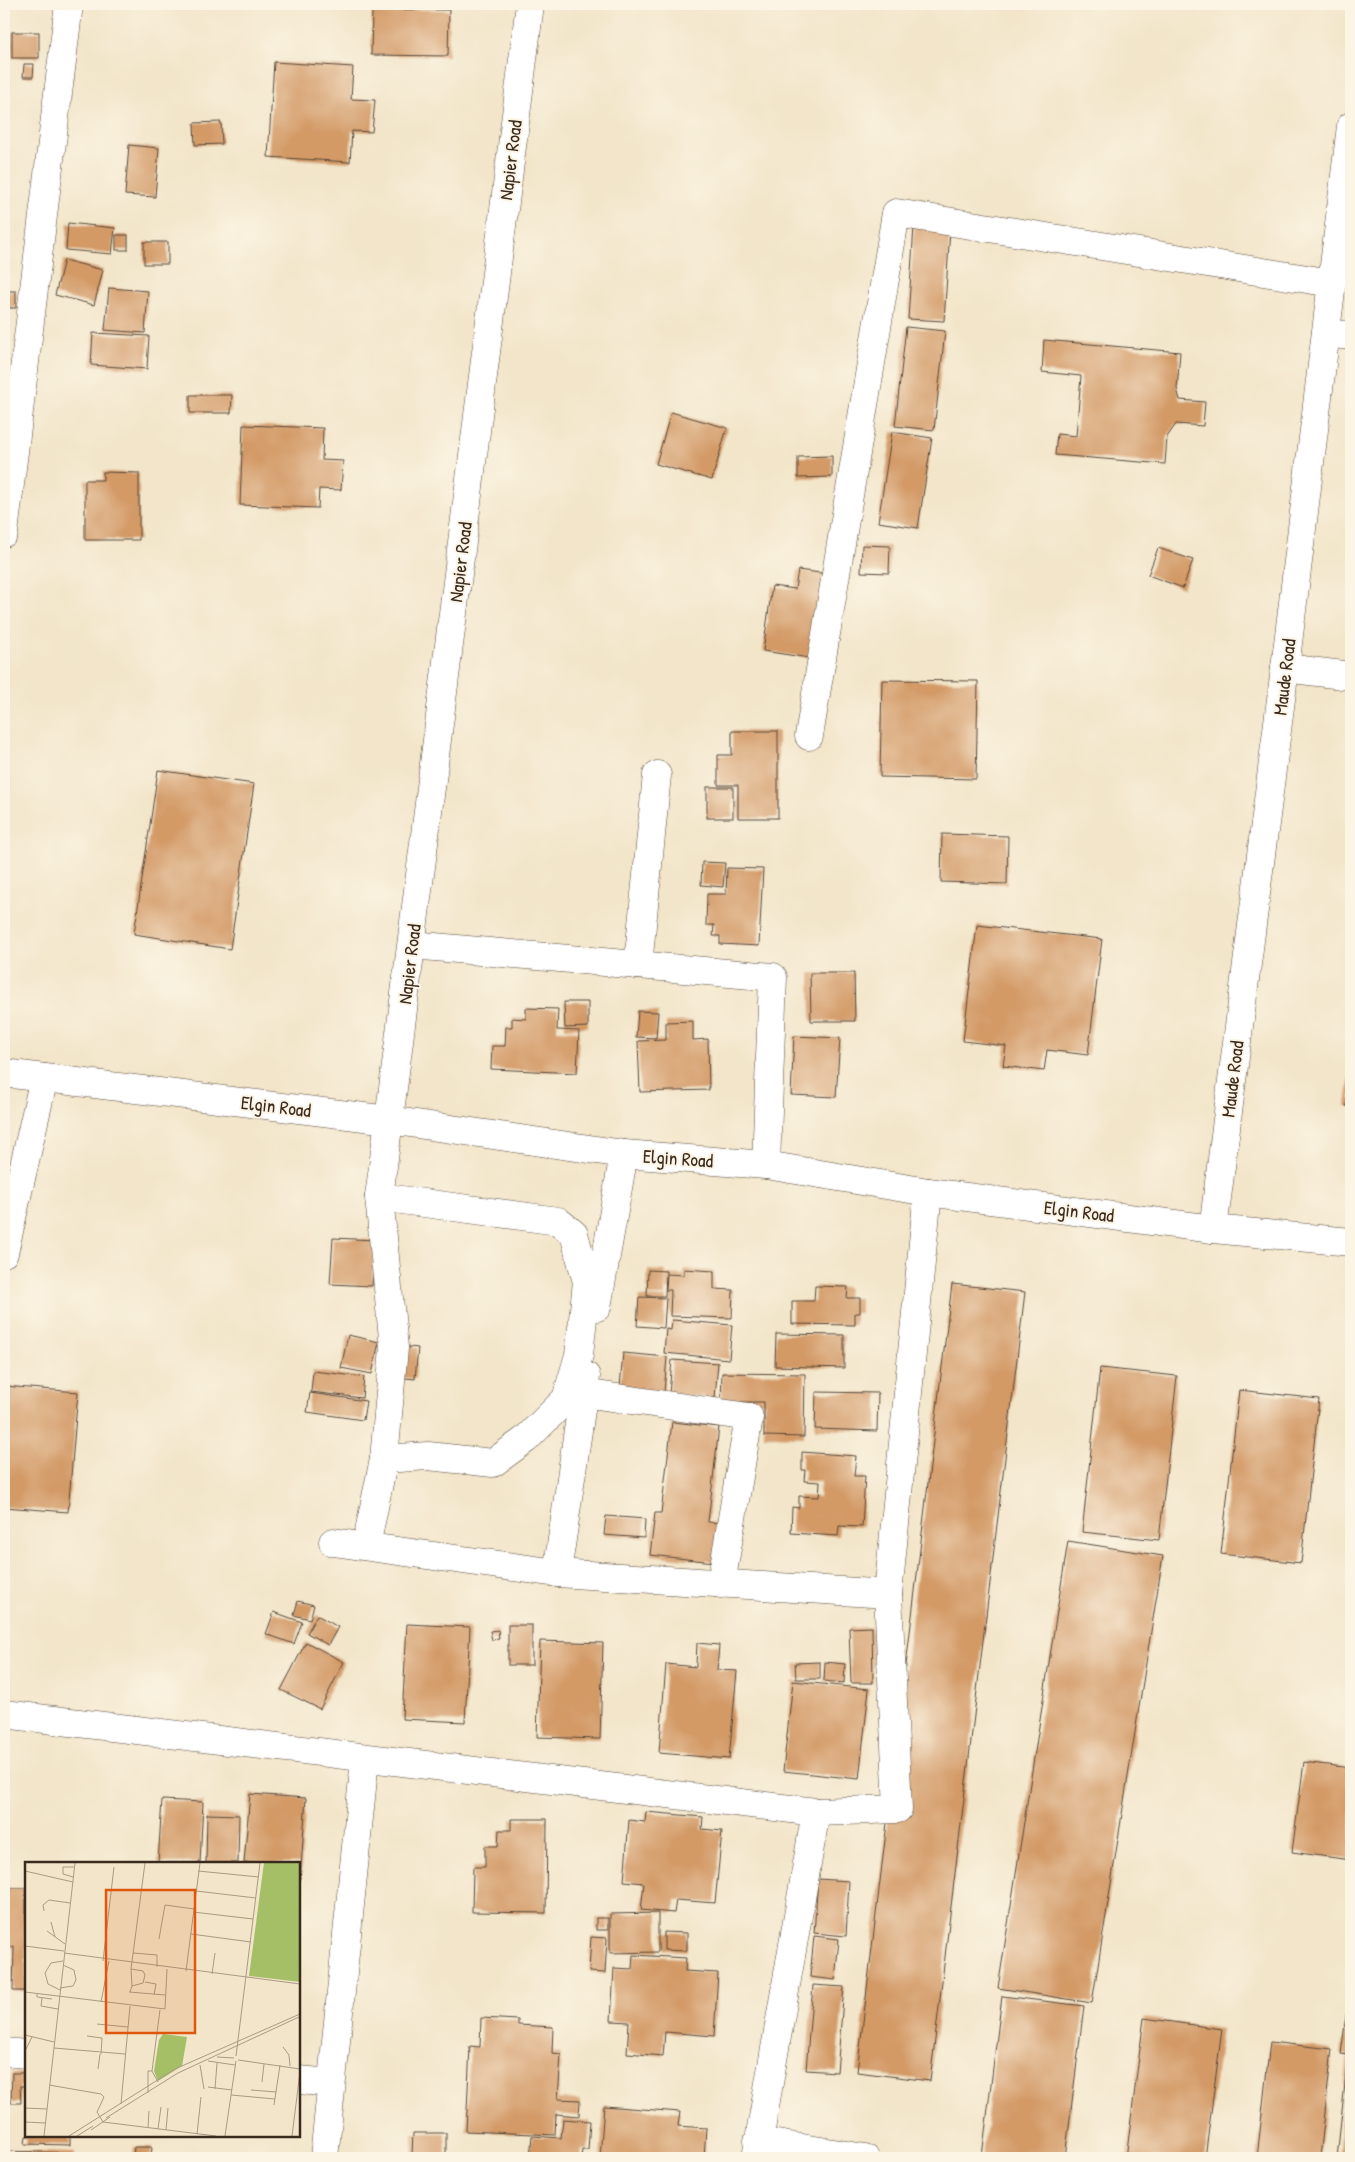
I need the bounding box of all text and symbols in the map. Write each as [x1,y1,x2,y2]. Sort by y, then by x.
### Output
street label: Napier Road [492,118,528,201]
street label: Napier Road [442,520,478,603]
street label: Maude Road [1266,637,1302,717]
street label: Napier Road [391,922,427,1005]
street label: Maude Road [1214,1039,1250,1119]
street label: Elgin Road [240,1089,313,1123]
street label: Elgin Road [642,1143,715,1173]
street label: Elgin Road [1043,1194,1116,1228]
inset map [25,1862,300,2137]

